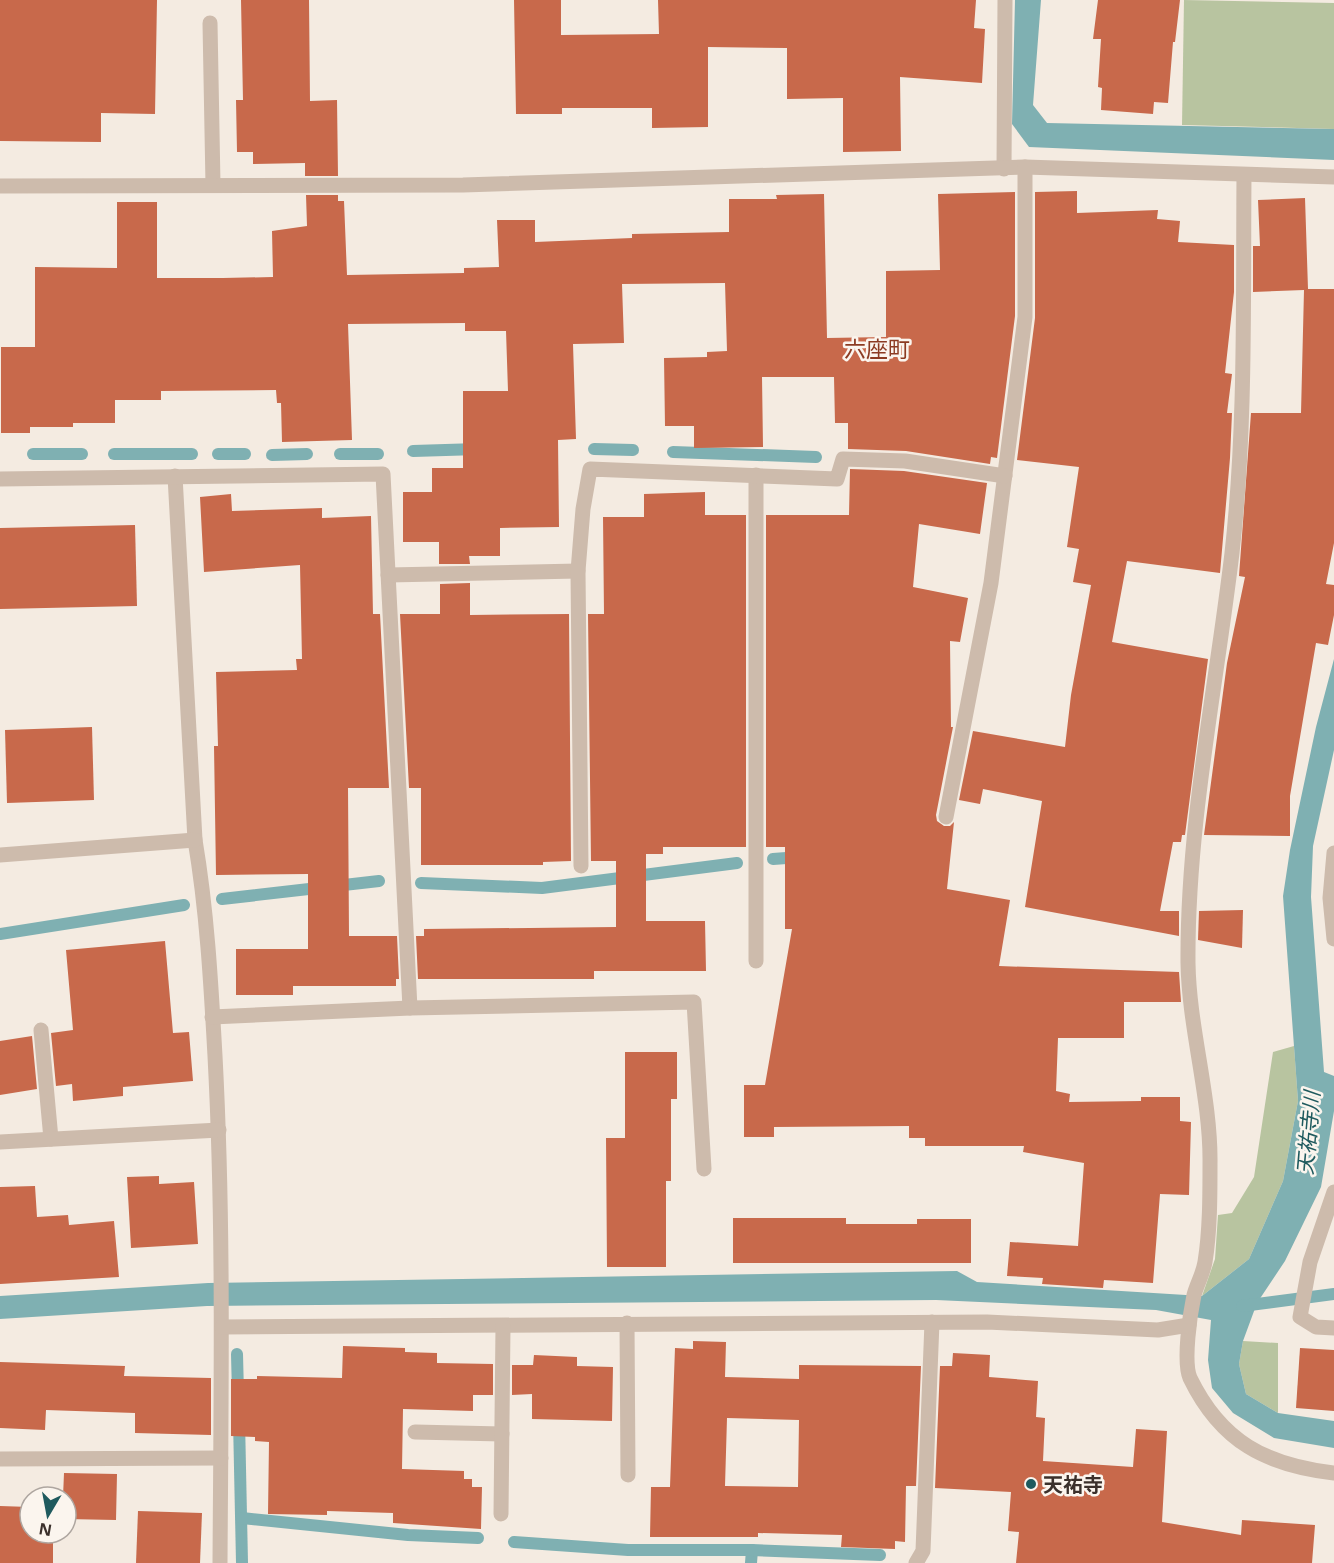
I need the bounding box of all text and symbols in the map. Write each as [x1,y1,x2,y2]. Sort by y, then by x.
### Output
district label: 六座町 [844,333,910,363]
water label: 天祐寺川 [1290,1088,1326,1176]
place label: 天祐寺 [1043,1471,1103,1498]
marker: 天祐寺 [1024,1477,1038,1491]
north arrow [18,1485,78,1545]
text: N [37,1518,54,1542]

